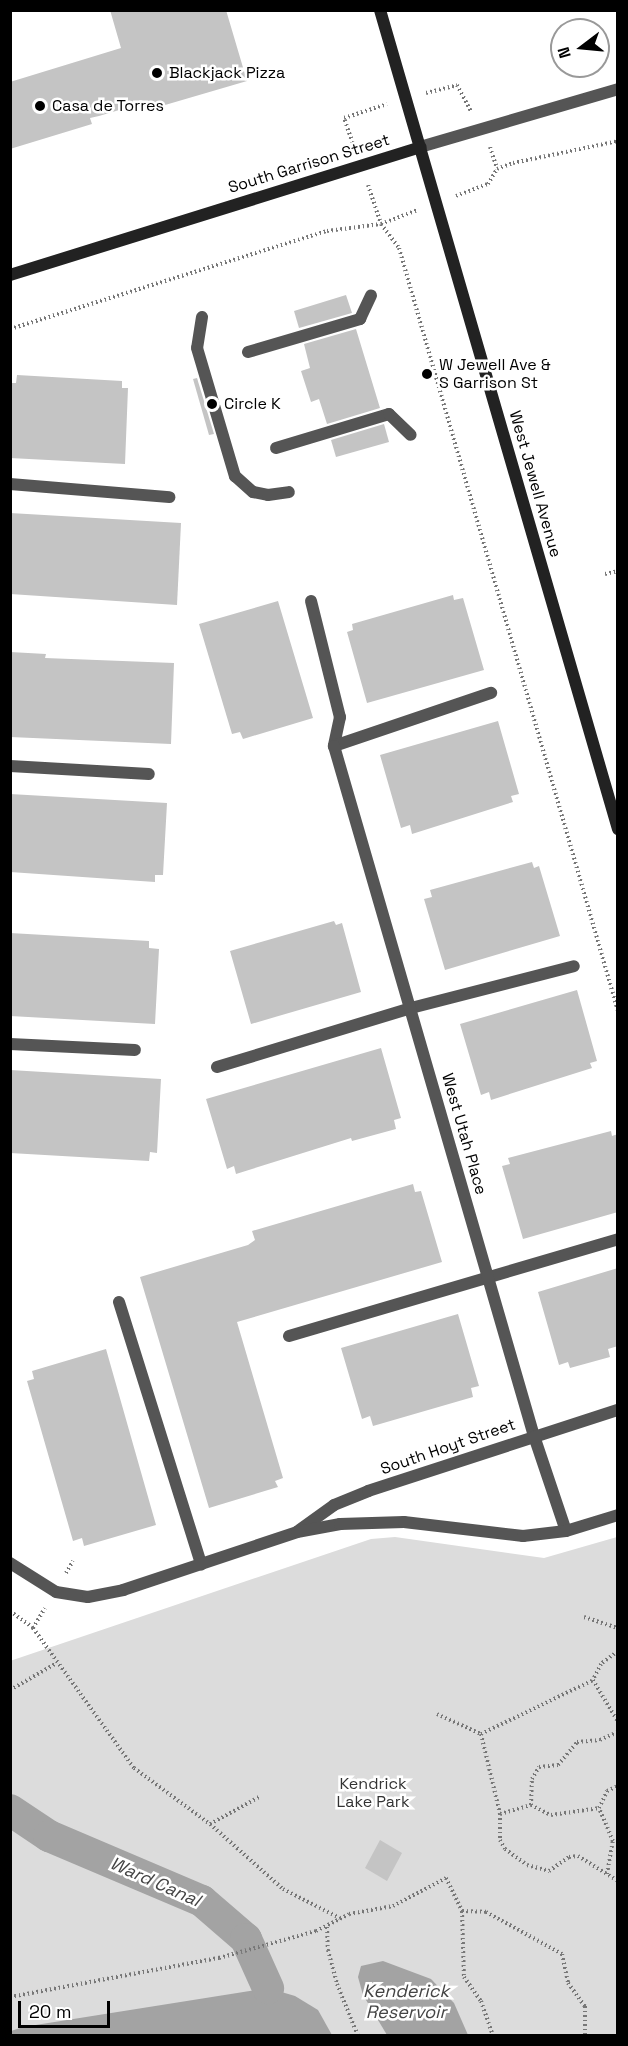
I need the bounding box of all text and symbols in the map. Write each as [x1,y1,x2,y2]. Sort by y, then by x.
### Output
north arrow [550,18,610,78]
text: N [553,45,576,61]
place label: Blackjack Pizza [169,63,285,83]
marker: Blackjack Pizza [150,66,164,80]
place label: Casa de Torres [52,96,164,116]
marker: Casa de Torres [33,99,47,113]
street label: South Garrison Street [226,130,392,198]
place label: W Jewell Ave & S Garrison St [439,355,551,393]
marker: W Jewell Ave & S Garrison St [420,367,434,381]
place label: Circle K [224,394,281,414]
marker: Circle K [205,397,219,411]
street label: West Jewell Avenue [505,408,565,560]
street label: West Utah Place [437,1071,491,1197]
street label: South Hoyt Street [378,1415,518,1479]
park label: Kendrick Lake Park [337,1774,409,1812]
water label: Ward Canal [107,1853,203,1911]
water label: Kenderick Reservoir [363,1981,449,2024]
scale bar [21,1989,112,2027]
text: 20 m [29,2000,72,2023]

